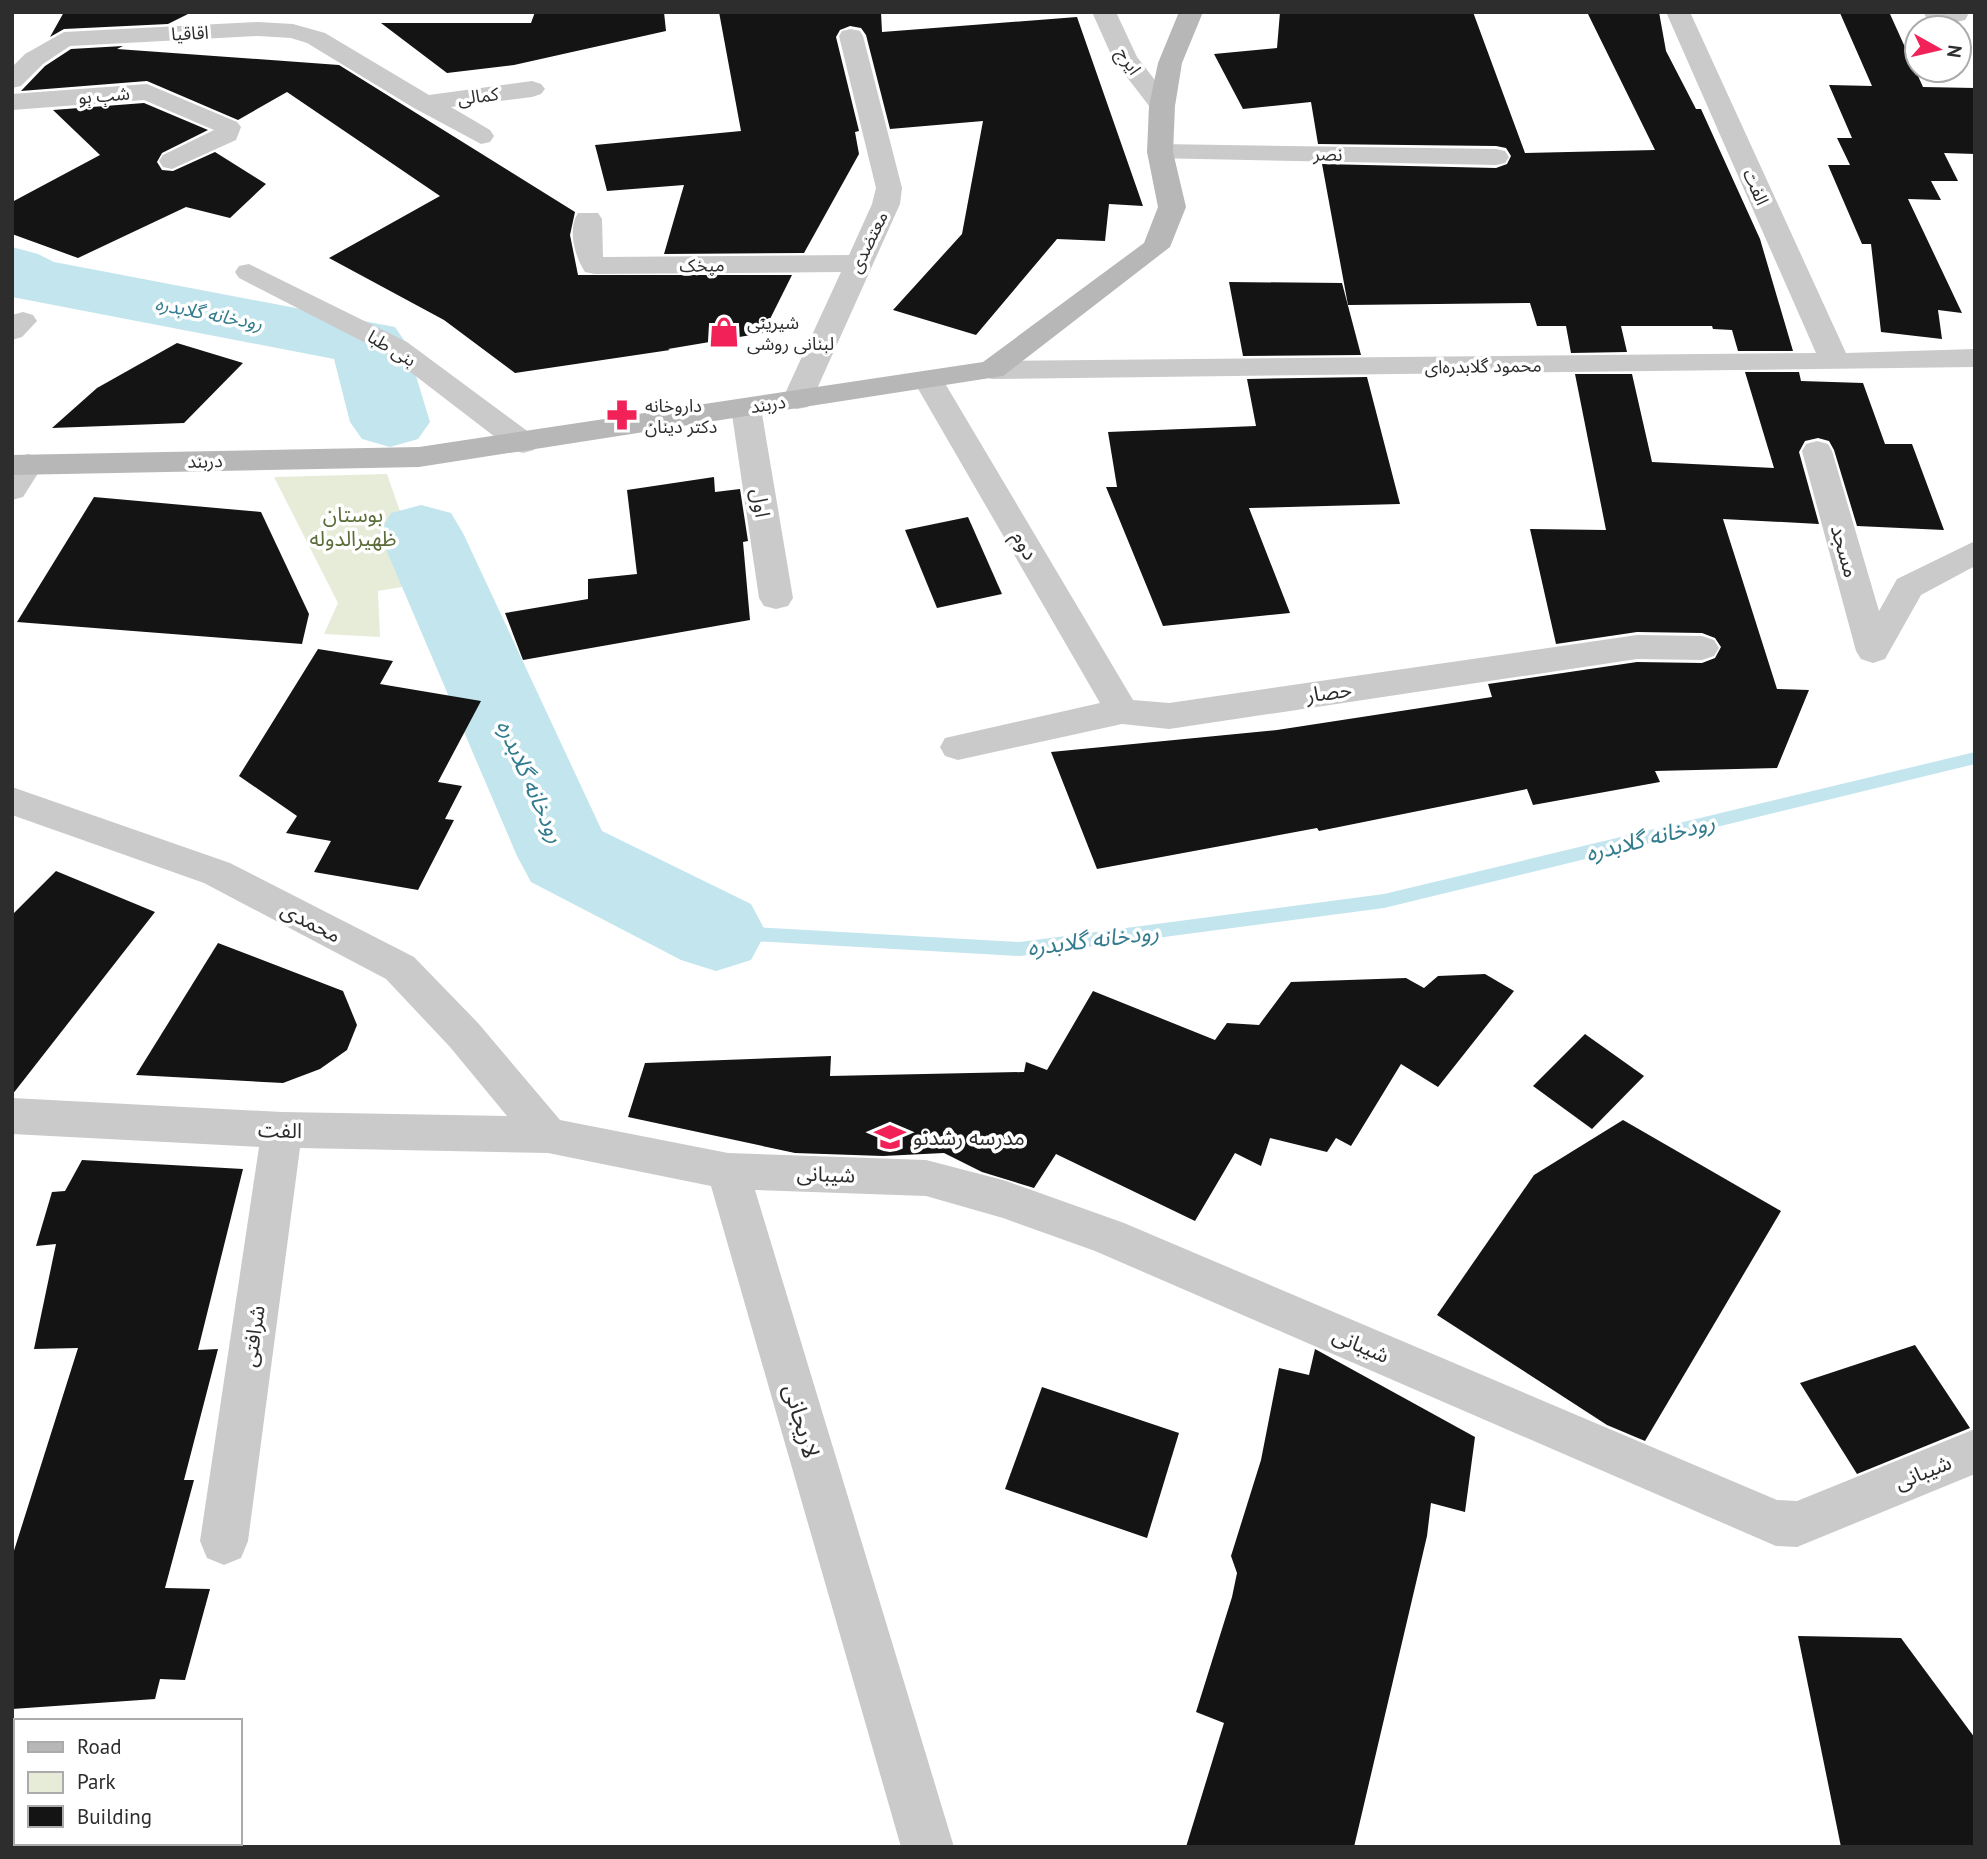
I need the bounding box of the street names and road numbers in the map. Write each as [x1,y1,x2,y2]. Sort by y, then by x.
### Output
street label: اقاقیا [171,21,209,45]
street label: ایرج [1110,43,1146,80]
street label: شب بو [77,81,131,109]
street label: کمالی [456,82,500,110]
street label: نصر [1312,142,1343,166]
street label: الفت [1738,165,1774,209]
street label: معتضدی [843,207,893,277]
street label: میخک [679,253,725,277]
street label: بنی طبا [364,325,420,371]
street label: محمود گلابدره‌ای [1424,353,1542,379]
street label: دربند [749,390,787,418]
street label: دربند [187,449,223,473]
street label: اول [745,487,777,519]
street label: مسجد [1825,522,1865,580]
street label: دوم [1003,525,1044,566]
street label: حصار [1303,675,1354,709]
street label: محمدی [277,896,345,948]
street label: الفت [258,1116,302,1144]
street label: شیبانی [796,1159,856,1189]
street label: شرافتی [235,1303,271,1369]
street label: شیبانی [1329,1321,1393,1369]
street label: لاریجانی [777,1380,827,1462]
street label: شیبانی [1891,1448,1955,1496]

